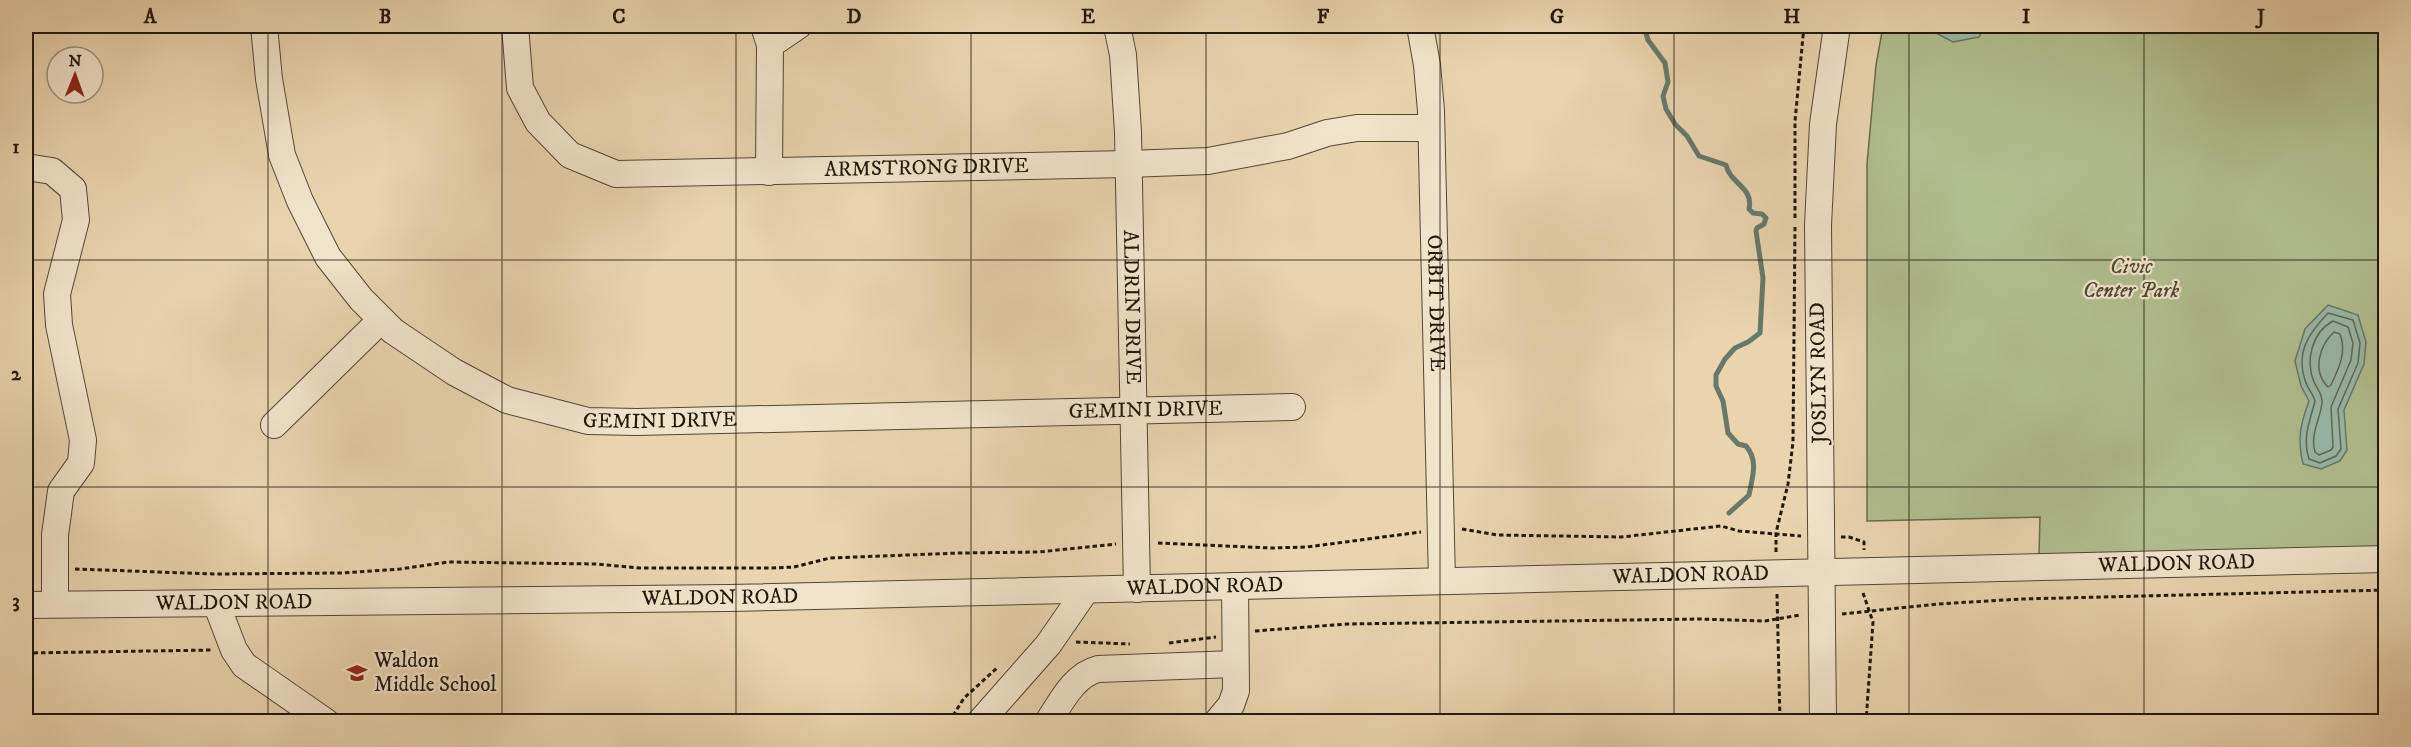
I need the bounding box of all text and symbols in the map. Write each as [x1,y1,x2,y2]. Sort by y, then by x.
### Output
text: A [143,5,158,30]
text: B [379,5,391,30]
text: C [612,5,626,30]
text: D [847,5,862,30]
text: E [1081,5,1095,30]
text: F [1317,5,1330,30]
text: G [1550,5,1564,30]
text: H [1784,5,1801,30]
text: I [2022,5,2030,30]
text: J [2255,5,2265,30]
north arrow [45,45,105,105]
text: N [69,51,82,71]
text: 1 [12,135,20,160]
street label: ARMSTRONG DRIVE [824,153,1029,183]
street label: ALDRIN DRIVE [1117,230,1146,385]
street label: ORBIT DRIVE [1421,234,1450,372]
park label: Civic Center Park [2083,254,2180,304]
street label: JOSLYN ROAD [1805,302,1833,446]
text: 2 [11,362,22,387]
street label: GEMINI DRIVE [1068,396,1223,425]
street label: GEMINI DRIVE [583,407,737,435]
street label: WALDON ROAD [2097,549,2255,579]
street label: WALDON ROAD [1611,561,1769,590]
street label: WALDON ROAD [1125,572,1283,602]
street label: WALDON ROAD [640,583,799,612]
text: 3 [12,589,20,614]
street label: WALDON ROAD [155,589,312,617]
place label: Waldon Middle School [373,648,497,698]
school or university icon: Waldon Middle School [345,661,369,685]

